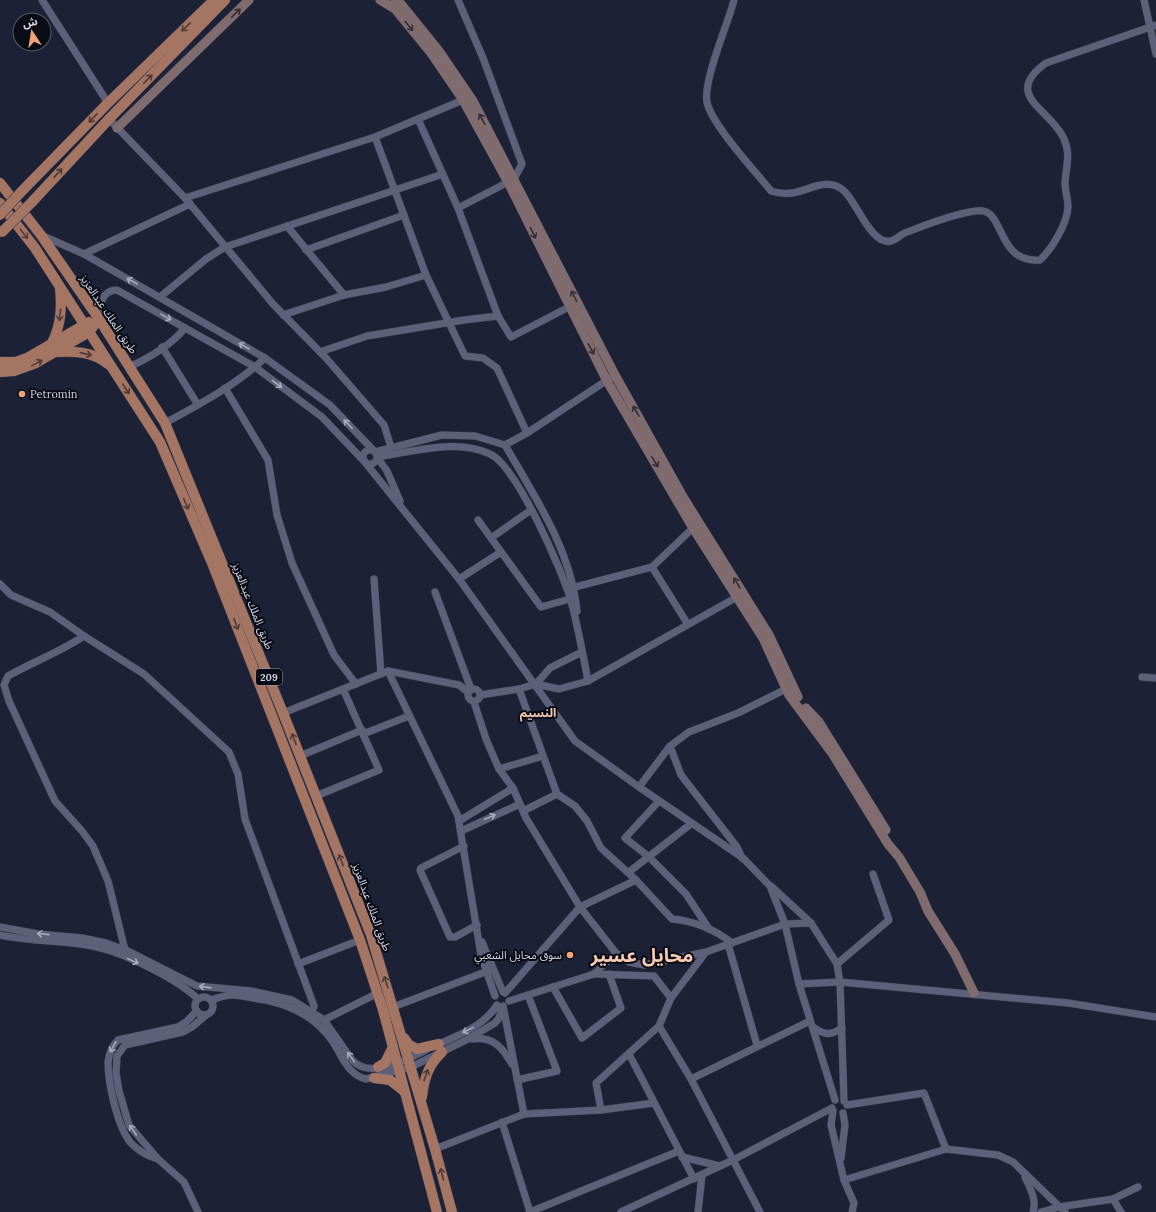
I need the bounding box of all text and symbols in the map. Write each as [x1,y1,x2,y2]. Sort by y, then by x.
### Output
one-way arrow [231,8,241,18]
north arrow [12,12,52,52]
text: ش [21,14,39,31]
one-way arrow [404,21,413,32]
one-way arrow [181,22,191,32]
one-way arrow [143,74,153,84]
one-way arrow [88,113,98,123]
one-way arrow [478,113,486,125]
one-way arrow [53,169,62,179]
one-way arrow [530,227,537,239]
one-way arrow [20,228,29,239]
street label: طريق الملك عبدالعزيز [77,271,141,356]
one-way arrow [126,277,138,285]
one-way arrow [570,291,578,303]
one-way arrow [57,308,64,321]
one-way arrow [159,314,171,322]
one-way arrow [238,342,250,350]
one-way arrow [588,343,595,355]
one-way arrow [80,350,93,358]
one-way arrow [31,358,43,366]
one-way arrow [272,379,283,388]
one-way arrow [122,384,130,395]
place label: Petromin [30,387,78,401]
marker: Petromin [17,389,27,399]
one-way arrow [631,405,639,417]
one-way arrow [343,419,353,429]
one-way arrow [652,456,660,468]
one-way arrow [183,498,191,510]
street label: طريق الملك عبدالعزيز [229,559,277,652]
one-way arrow [733,577,741,589]
one-way arrow [232,618,240,630]
road number: 209 [256,669,282,685]
district label: النسيم [520,705,556,722]
one-way arrow [289,734,297,746]
one-way arrow [484,813,496,820]
one-way arrow [337,855,345,867]
street label: طريق الملك عبدالعزيز [349,860,394,953]
one-way arrow [37,931,50,938]
district label: محايل عسير [590,943,693,967]
place label: سوق محايل الشعبي [474,948,562,965]
marker: سوق محايل الشعبي [565,950,575,960]
one-way arrow [127,958,139,965]
one-way arrow [382,976,389,989]
one-way arrow [199,983,212,991]
one-way arrow [462,1027,474,1034]
one-way arrow [109,1041,117,1053]
one-way arrow [347,1051,355,1062]
one-way arrow [423,1069,430,1082]
one-way arrow [129,1125,137,1136]
one-way arrow [438,1168,445,1181]

